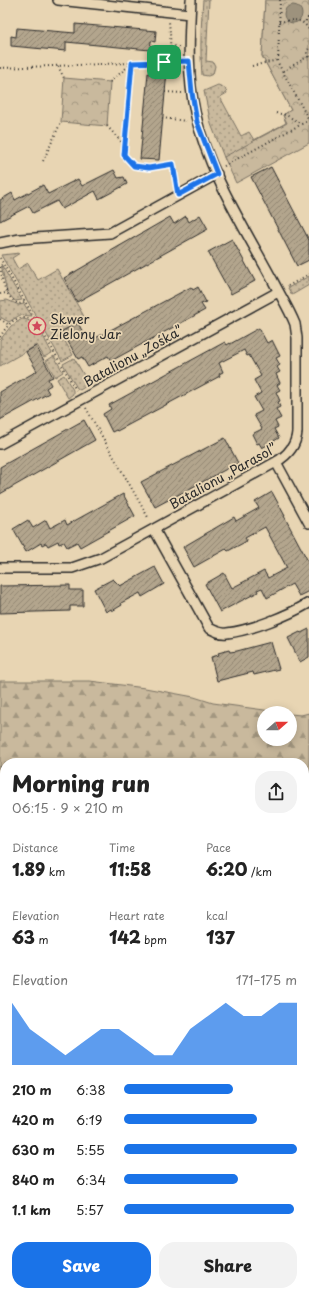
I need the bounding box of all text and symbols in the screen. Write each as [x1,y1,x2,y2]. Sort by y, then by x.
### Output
pin [147,45,181,79]
icon: arrive [153,51,175,73]
place label: Skwer Zielony Jar [50,309,121,343]
place icon: Skwer Zielony Jar [27,316,47,336]
street label: Batalionu „Zośka” [80,320,186,391]
street label: Batalionu „Parasol” [166,438,280,513]
north arrow [257,706,297,746]
map controls [257,706,297,746]
text: Morning run [12,766,150,799]
button: share [255,771,297,813]
text: 06:15 · 9 × 210 m [12,798,123,817]
text: Distance [12,839,58,856]
text: Time [109,839,135,856]
text: Pace [206,839,231,856]
text: 1.89 [12,856,45,882]
text: 11:58 [109,856,151,882]
text: 6:20 [206,856,247,882]
text: km [45,863,65,880]
text: /km [247,863,272,880]
text: Elevation [12,907,59,924]
text: Heart rate [109,907,165,924]
text: kcal [206,907,228,924]
text: 63 [12,924,35,950]
text: 142 [109,924,141,950]
text: 137 [206,924,235,950]
text: m [35,931,49,948]
text: bpm [141,931,167,948]
text: Elevation [12,970,68,989]
text: 171–175 m [236,970,297,989]
text: 210 m [12,1080,52,1099]
text: 6:38 [76,1080,106,1099]
text: 420 m [12,1110,54,1129]
text: 6:19 [76,1110,102,1129]
text: 630 m [12,1140,55,1159]
text: 5:55 [76,1140,105,1159]
text: 840 m [12,1170,55,1189]
text: 6:34 [76,1170,106,1189]
text: 1.1 km [12,1200,51,1219]
text: 5:57 [76,1200,104,1219]
button: Save [12,1242,151,1288]
button: Share [159,1242,297,1288]

